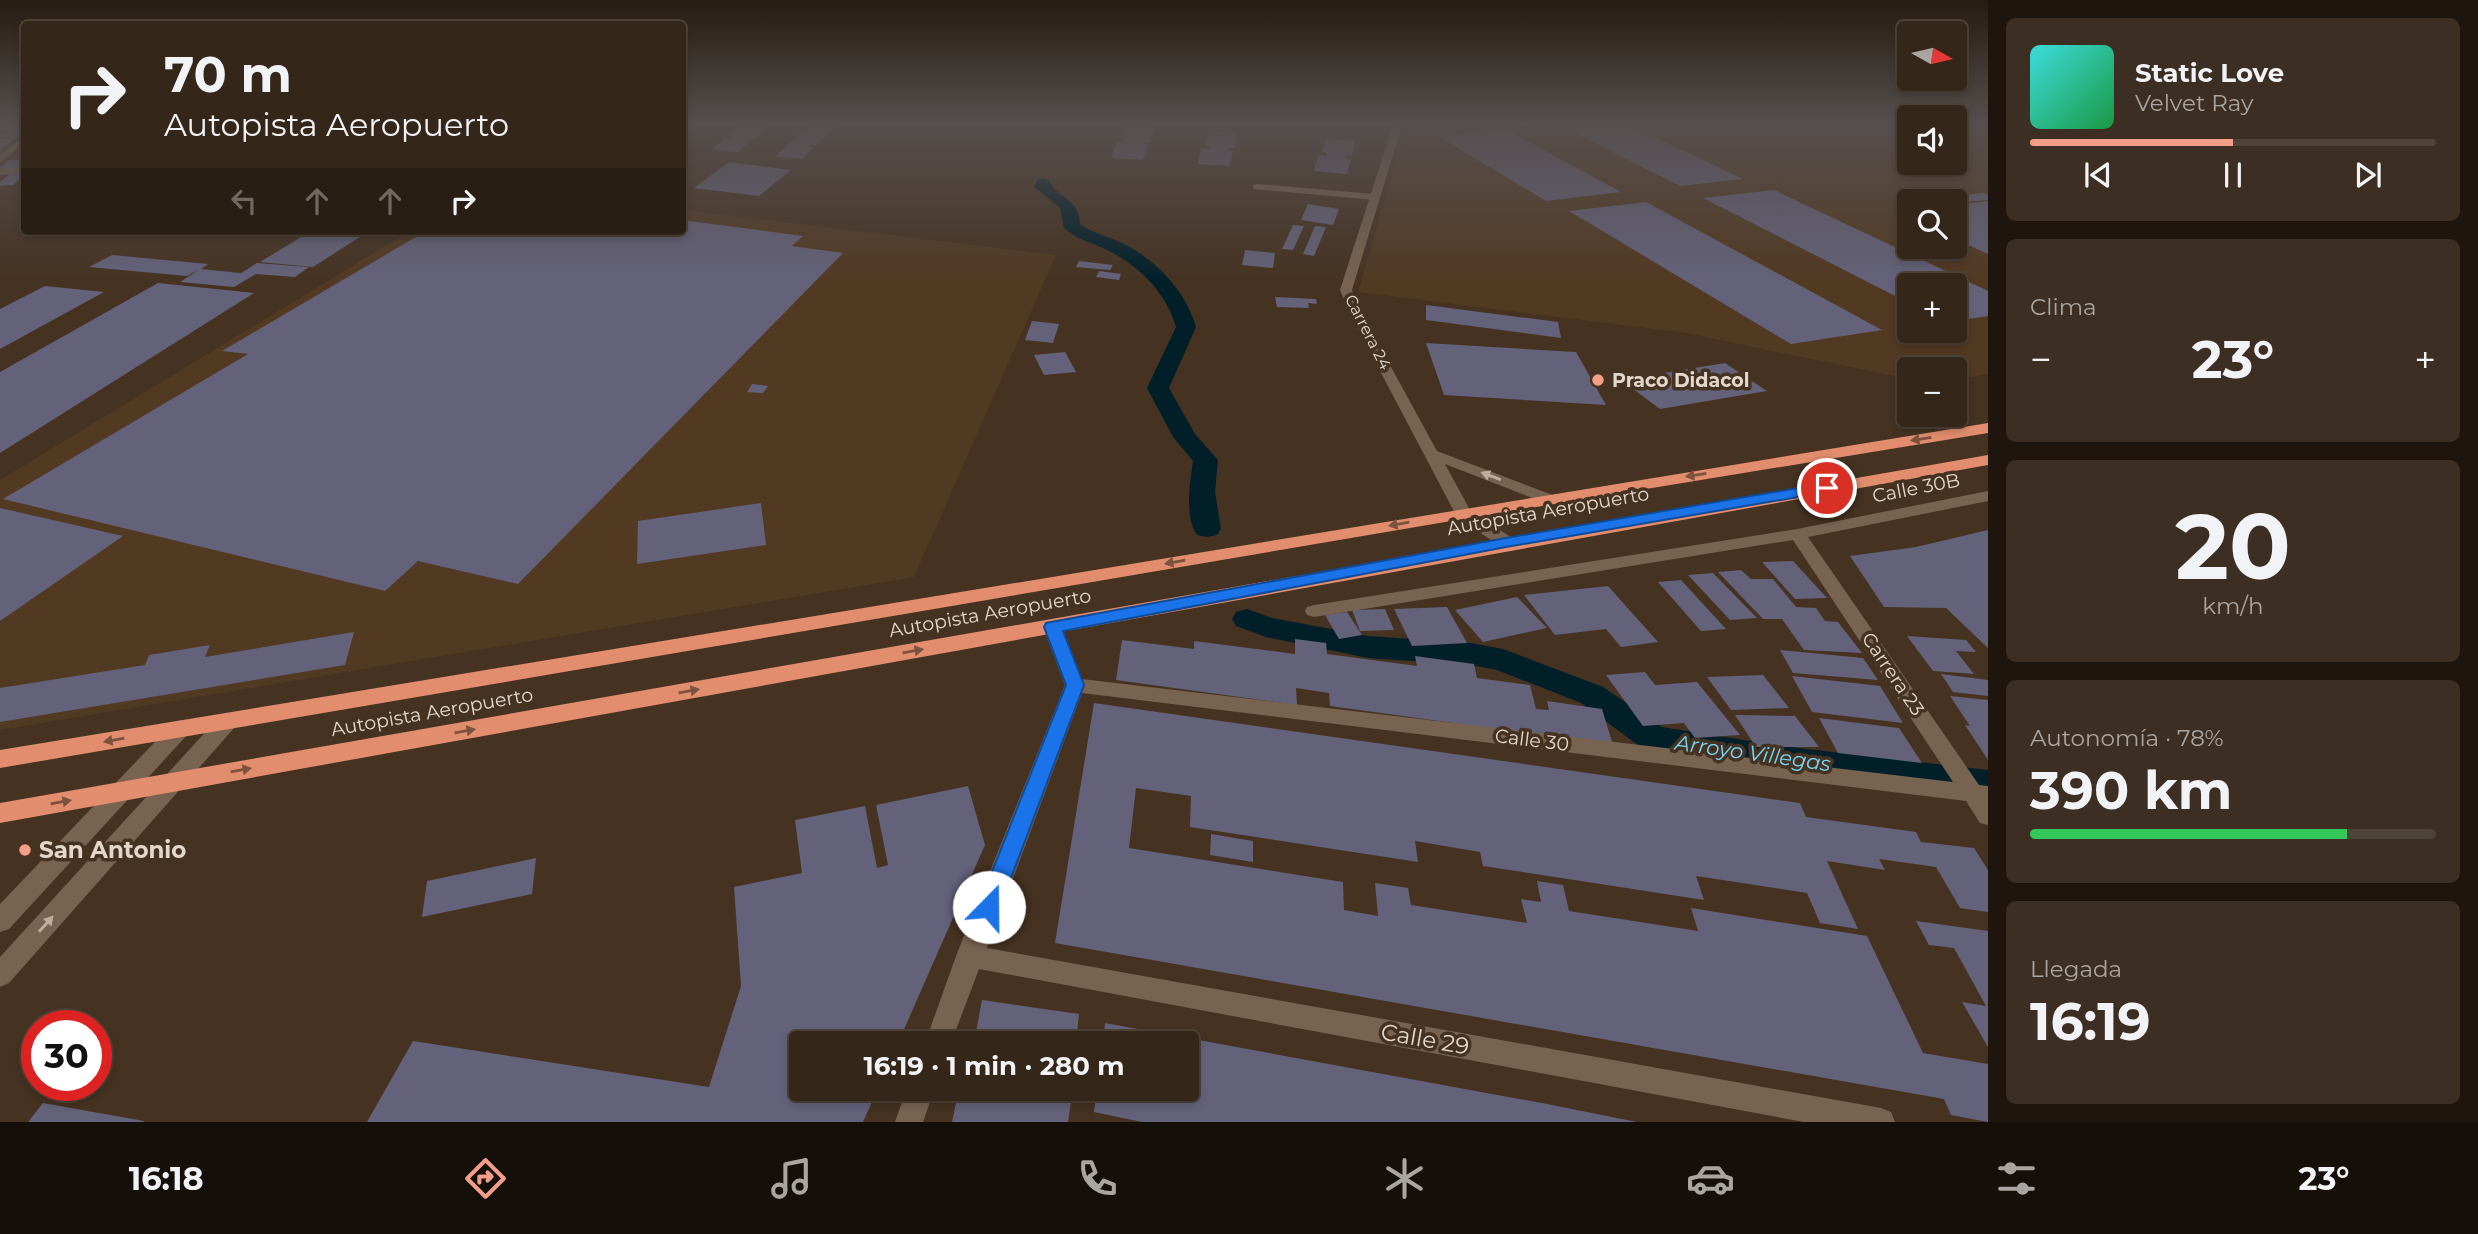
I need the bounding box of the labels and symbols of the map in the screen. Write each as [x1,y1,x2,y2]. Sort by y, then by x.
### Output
north arrow [1897,21,1967,91]
street label: Carrera 24 [1341,291,1395,373]
place label: Praco Didacol [1612,369,1750,392]
marker: Praco Didacol [1590,372,1606,388]
one-way arrow [1910,434,1932,445]
pin [1797,458,1857,518]
street label: Calle 30B [1870,468,1962,508]
one-way arrow [1685,470,1707,481]
one-way arrow [1480,471,1501,482]
street label: Autopista Aeropuerto [1445,482,1651,540]
one-way arrow [1388,519,1410,530]
one-way arrow [1164,557,1186,568]
street label: Autopista Aeropuerto [887,584,1093,642]
street label: Carrera 23 [1857,628,1929,720]
one-way arrow [902,646,924,657]
street label: Autopista Aeropuerto [329,683,535,741]
one-way arrow [678,685,700,696]
street label: Calle 30 [1494,724,1570,756]
one-way arrow [454,725,476,736]
water label: Arroyo Villegas [1672,729,1832,776]
one-way arrow [103,735,125,746]
one-way arrow [230,765,252,776]
one-way arrow [50,796,72,807]
place label: San Antonio [39,836,186,864]
marker: San Antonio [17,842,33,858]
position arrow [952,870,1026,944]
one-way arrow [37,916,53,933]
speed limit sign: 30 [21,1010,112,1101]
street label: Calle 29 [1379,1017,1471,1061]

